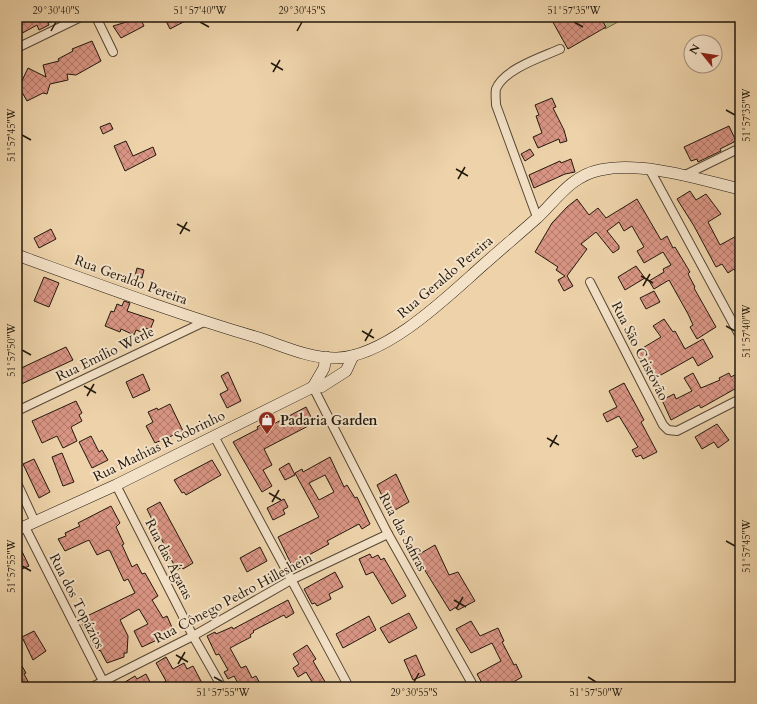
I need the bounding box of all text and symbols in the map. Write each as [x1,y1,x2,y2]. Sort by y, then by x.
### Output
text: 29°30'40"S [32,4,80,18]
text: 51°57'40"W [173,4,228,18]
text: 29°30'45"S [278,4,326,18]
text: 51°57'35"W [547,4,602,18]
north arrow [683,34,723,74]
text: N [686,41,704,57]
text: 51°57'35"W [740,87,754,142]
text: 51°57'45"W [5,107,19,162]
street label: Rua Geraldo Pereira [393,231,497,323]
street label: Rua Geraldo Pereira [72,251,190,309]
street label: Rua São Cristóvão [607,298,673,404]
text: 51°57'40"W [740,303,754,358]
text: 51°57'50"W [5,322,19,377]
street label: Rua Emílio Werle [53,322,157,386]
street label: Rua Mathias R Sobrinho [90,406,229,486]
shop icon: Padaria Garden [257,410,277,435]
place label: Padaria Garden [280,411,378,430]
street label: Rua das Safiras [374,490,432,575]
street label: Rua das Ágatas [141,515,198,603]
text: 51°57'45"W [740,518,754,573]
text: 51°57'55"W [5,538,19,593]
street label: Rua Cônego Pedro Hilleshein [150,548,316,648]
street label: Rua dos Topázios [45,550,109,652]
text: 51°57'55"W [196,686,251,700]
text: 29°30'55"S [390,686,438,700]
text: 51°57'50"W [569,686,624,700]

